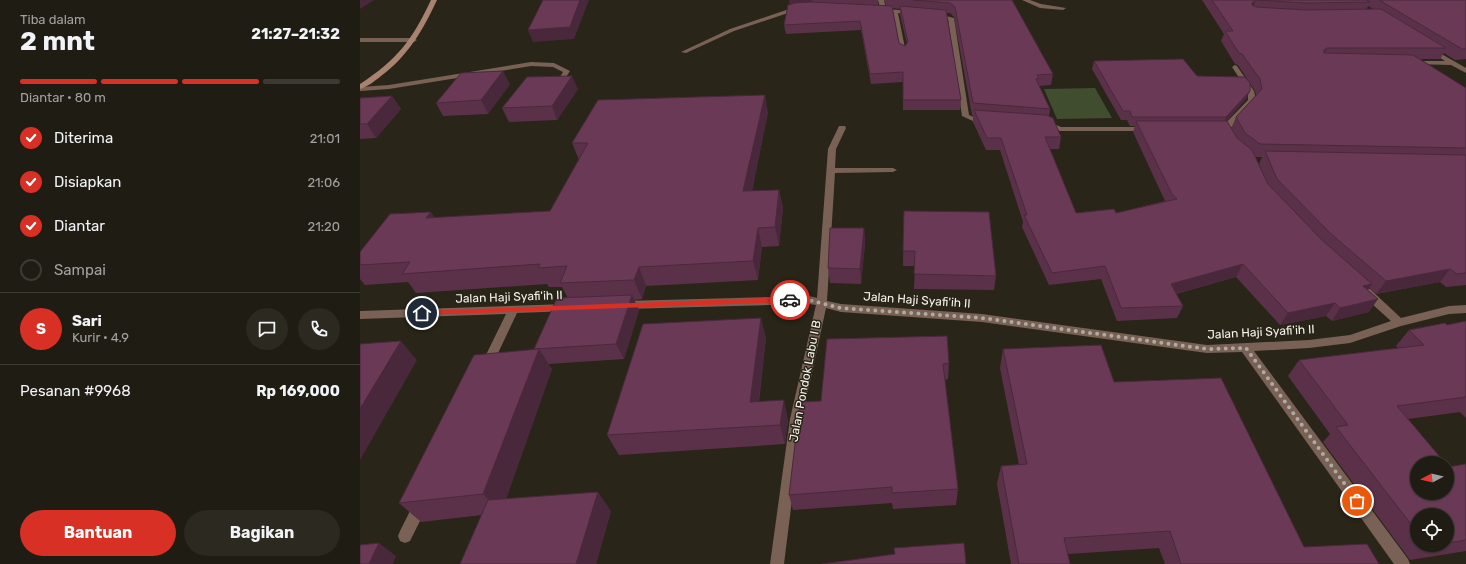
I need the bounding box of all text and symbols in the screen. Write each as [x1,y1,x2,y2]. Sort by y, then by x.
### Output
text: Tiba dalam [20,12,86,27]
text: 21:27–21:32 [251,25,340,43]
text: 2 mnt [20,26,95,57]
text: Diantar · 80 m [20,90,106,105]
icon: check [20,127,42,149]
text: Diterima [54,129,113,147]
text: 21:01 [310,131,340,146]
icon: check [20,171,42,193]
text: Disiapkan [54,173,121,191]
text: 21:06 [307,175,340,190]
icon: check [20,215,42,237]
text: Diantar [54,217,105,235]
text: 21:20 [308,219,340,234]
text: Sampai [54,261,106,279]
courier [770,280,810,320]
street label: Jalan Haji Syafi'ih II [455,288,563,306]
icon: car [779,289,801,311]
street label: Jalan Haji Syafi'ih II [863,289,971,311]
pin [405,296,439,330]
icon: home [411,302,433,324]
button: chat [246,308,288,350]
button: phone [298,308,340,350]
text: Sari [72,312,102,330]
street label: Jalan Pondok Labu I B [786,319,824,443]
text: S [36,320,46,338]
street label: Jalan Haji Syafi'ih II [1207,322,1315,342]
text: Kurir · 4.9 [72,330,129,345]
text: Pesanan #9968 [20,382,131,400]
text: Rp 169,000 [256,382,340,400]
north arrow [1410,456,1454,500]
map controls [1410,456,1454,552]
pin [1340,484,1374,518]
icon: bag [1346,490,1368,512]
button: locate [1410,508,1454,552]
button: Bantuan [20,510,176,556]
button: Bagikan [184,510,340,556]

